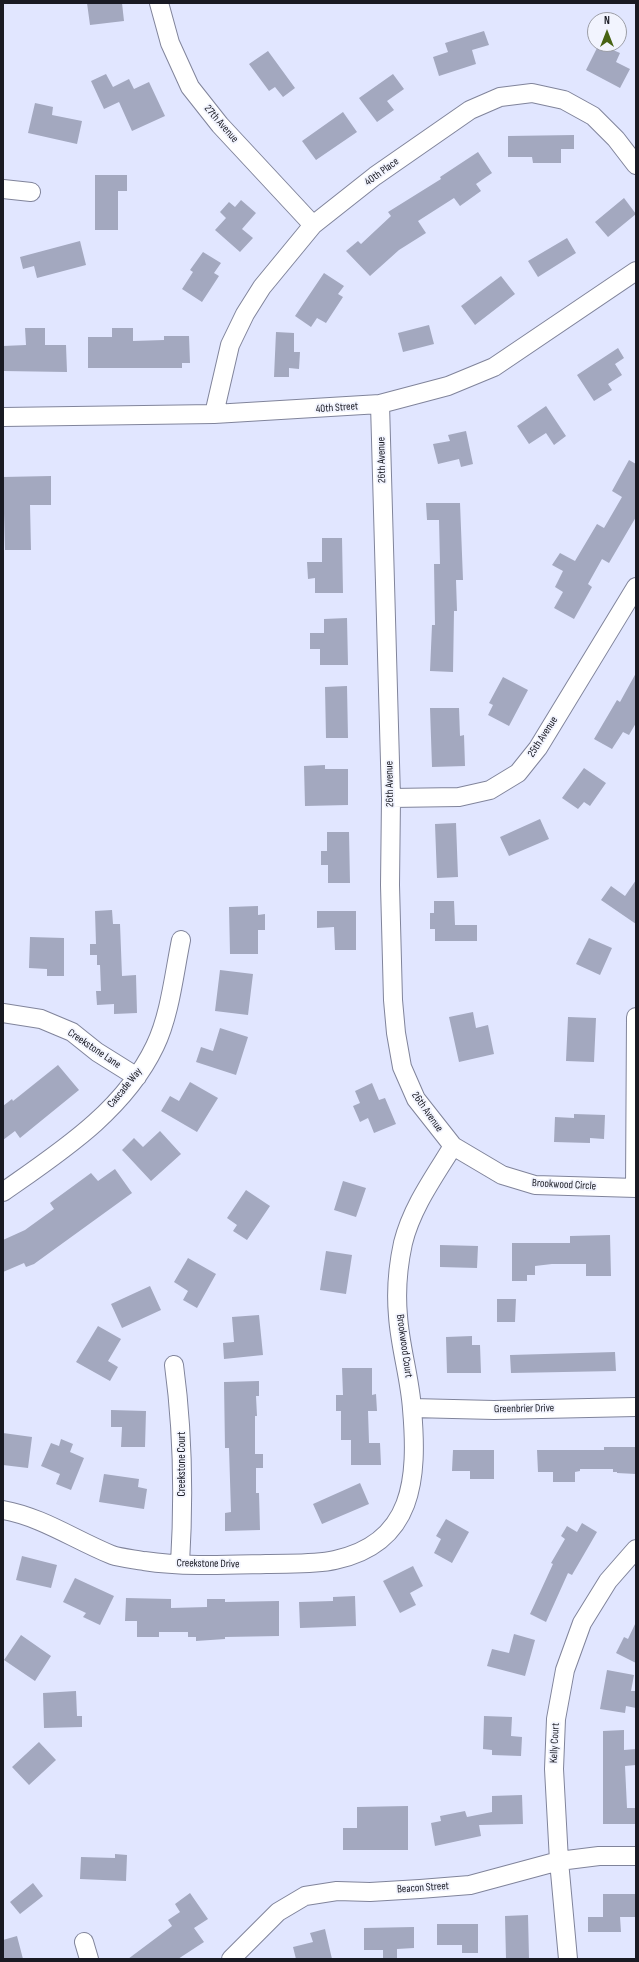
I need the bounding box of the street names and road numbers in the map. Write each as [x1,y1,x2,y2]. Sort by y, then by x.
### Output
street label: 27th Avenue [201,102,241,146]
street label: 40th Place [362,155,402,189]
street label: 40th Street [315,400,359,416]
street label: 26th Avenue [375,437,389,483]
street label: 25th Avenue [525,714,561,760]
street label: 26th Avenue [383,761,397,807]
street label: Creekstone Lane [65,1026,123,1072]
street label: Cascade Way [105,1065,145,1111]
street label: 26th Avenue [408,1089,446,1135]
street label: Brookwood Circle [532,1177,596,1193]
street label: Brookwood Court [393,1313,415,1379]
street label: Greenbrier Drive [494,1402,554,1416]
street label: Creekstone Court [175,1432,189,1496]
street label: Creekstone Drive [176,1557,240,1571]
street label: Kelly Court [547,1723,563,1763]
street label: Beacon Street [397,1880,449,1896]

